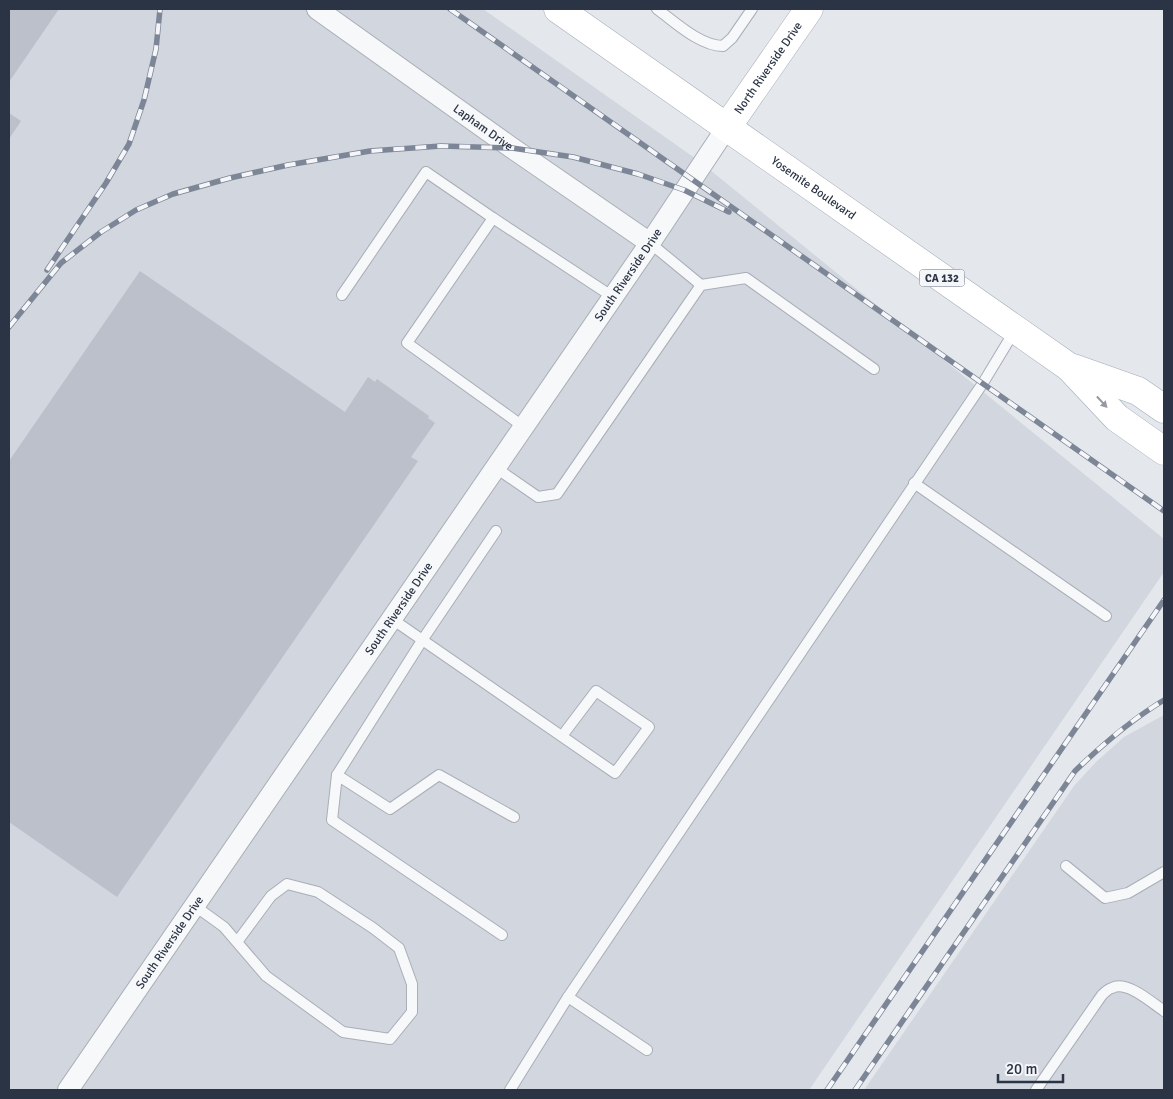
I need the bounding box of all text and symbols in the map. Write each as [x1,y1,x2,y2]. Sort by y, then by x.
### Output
street label: North Riverside Drive [731,19,805,117]
street label: Lapham Drive [450,101,516,154]
street label: Yosemite Boulevard [768,153,859,223]
street label: South Riverside Drive [591,225,665,324]
road number: CA 132 [920,270,964,286]
one-way arrow [1096,396,1108,408]
street label: South Riverside Drive [362,559,436,658]
street label: South Riverside Drive [132,893,207,992]
scale bar [998,1052,1063,1084]
text: 20 m [1006,1060,1037,1078]

